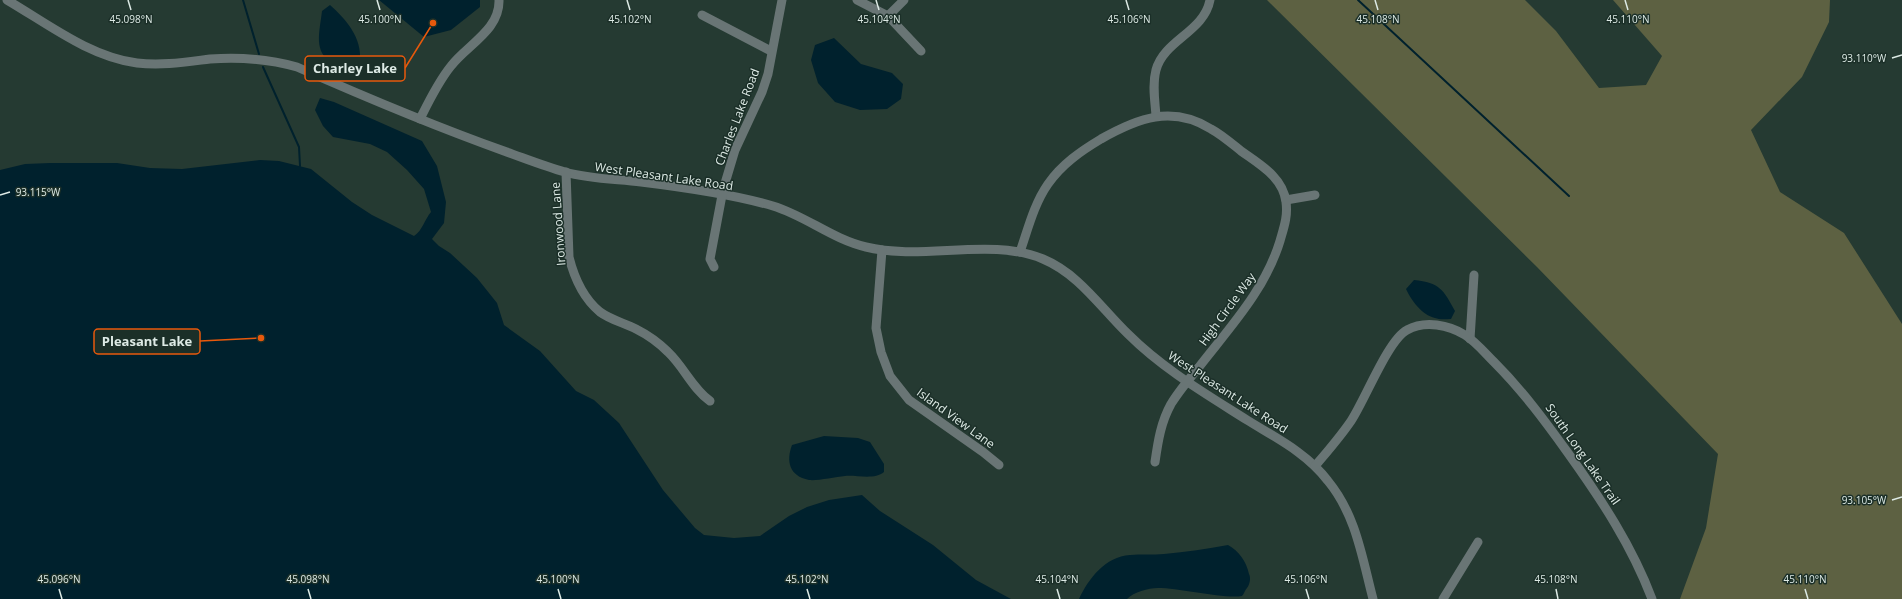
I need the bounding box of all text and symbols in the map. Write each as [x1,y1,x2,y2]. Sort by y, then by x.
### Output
text: 45.098°N [109,12,153,26]
text: 45.100°N [358,12,402,26]
text: 45.102°N [608,12,652,26]
text: 45.104°N [857,12,901,26]
text: 45.106°N [1107,12,1151,26]
text: 45.108°N [1356,12,1400,26]
text: 45.110°N [1606,12,1650,26]
text: 93.110°W [1842,51,1887,65]
callout: Charley Lake [305,56,405,81]
text: Charley Lake [313,59,397,77]
street label: Charles Lake Road [711,66,763,168]
street label: West Pleasant Lake Road [594,158,734,194]
street label: Ironwood Lane [547,181,569,267]
text: 93.115°W [16,185,61,199]
street label: High Circle Way [1195,268,1260,349]
callout: Pleasant Lake [94,329,200,354]
text: Pleasant Lake [102,332,193,350]
street label: West Pleasant Lake Road [1165,347,1291,437]
street label: Island View Lane [913,384,999,452]
street label: South Long Lake Trail [1542,400,1624,508]
text: 93.105°W [1842,493,1887,507]
text: 45.096°N [37,572,81,586]
text: 45.098°N [286,572,330,586]
text: 45.100°N [536,572,580,586]
text: 45.102°N [785,572,829,586]
text: 45.104°N [1035,572,1079,586]
text: 45.106°N [1284,572,1328,586]
text: 45.108°N [1534,572,1578,586]
text: 45.110°N [1783,572,1827,586]

